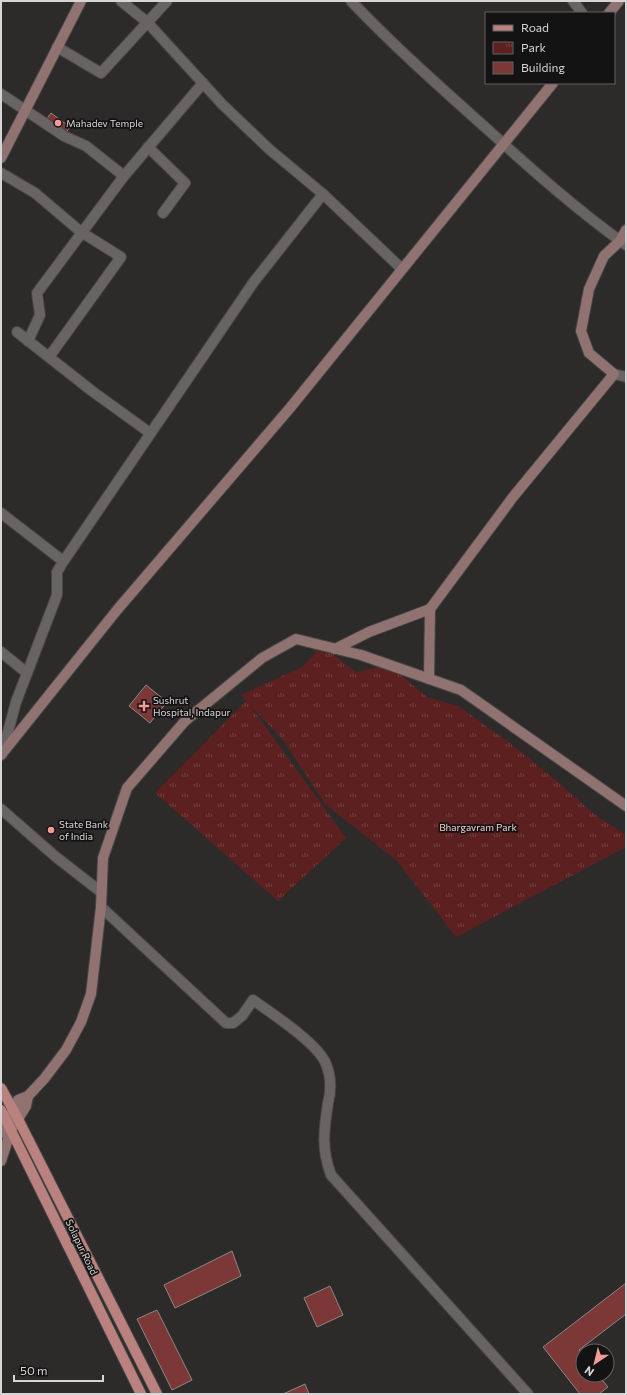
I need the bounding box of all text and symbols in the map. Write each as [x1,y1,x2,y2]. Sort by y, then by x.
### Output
legend [485,12,615,84]
text: Road [521,20,549,34]
text: Park [521,40,547,54]
text: Building [521,60,565,74]
place label: Mahadev Temple [66,117,143,129]
marker: Mahadev Temple [53,118,63,128]
place label: Sushrut Hospital, Indapur [153,694,231,718]
marker: Sushrut Hospital, Indapur [138,700,150,712]
place label: State Bank of India [59,818,109,842]
park label: Bhargavram Park [439,821,517,833]
marker: State Bank of India [46,825,56,835]
street label: Solapur Road [63,1217,101,1277]
north arrow [575,1343,615,1383]
scale bar [14,1357,103,1383]
text: 50 m [20,1363,48,1377]
text: N [582,1364,596,1379]

